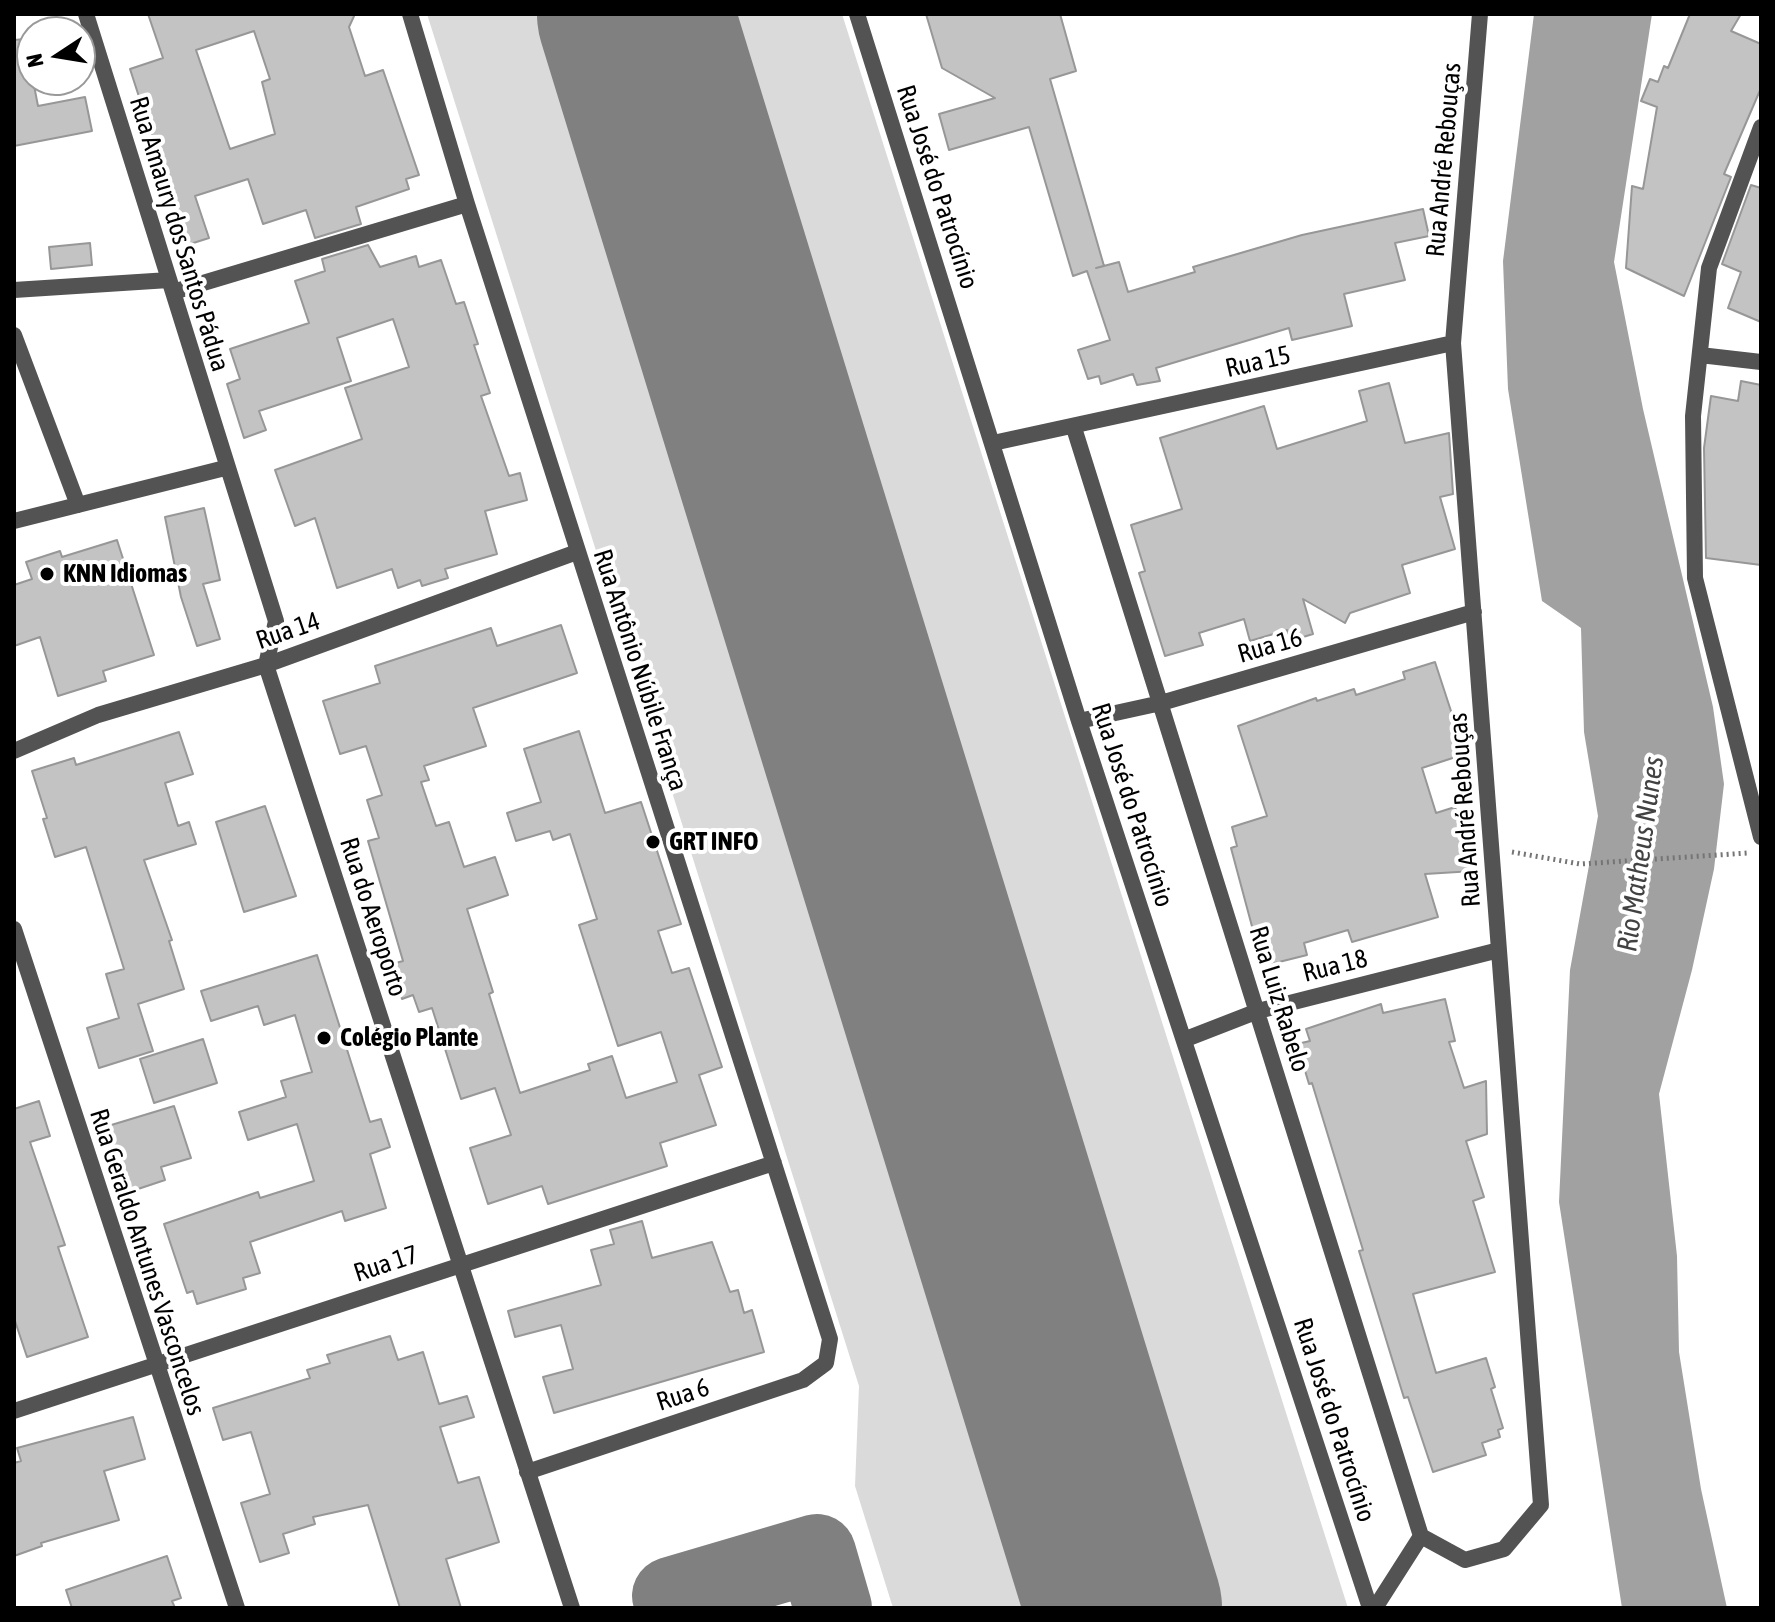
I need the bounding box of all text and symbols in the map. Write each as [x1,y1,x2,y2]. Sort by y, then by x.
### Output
north arrow [16,16,96,96]
text: N [20,52,49,70]
street label: Rua André Rebouças [1420,62,1468,258]
street label: Rua José do Patrocínio [889,81,985,293]
street label: Rua Amaury dos Santos Pádua [122,93,236,375]
street label: Rua 15 [1223,339,1293,385]
street label: Rua Antônio Núbile França [586,545,694,795]
place label: KNN Idiomas [63,558,187,590]
marker: KNN Idiomas [38,565,56,583]
street label: Rua 14 [252,606,324,656]
street label: Rua 16 [1234,622,1306,670]
street label: Rua José do Patrocínio [1084,699,1180,911]
street label: Rua André Rebouças [1443,712,1487,908]
water label: Rio Matheus Nunes [1611,754,1671,954]
place label: GRT INFO [669,826,758,858]
marker: GRT INFO [644,833,662,851]
street label: Rua do Aeroporto [333,834,413,1000]
street label: Rua Luiz Rabelo [1242,922,1316,1076]
street label: Rua 18 [1299,943,1371,989]
place label: Colégio Plante [340,1022,479,1054]
marker: Colégio Plante [315,1029,333,1047]
street label: Rua Geraldo Antunes Vasconcelos [83,1105,211,1419]
street label: Rua 17 [350,1239,422,1289]
street label: Rua José do Patrocínio [1286,1314,1382,1526]
street label: Rua 6 [653,1372,713,1418]

